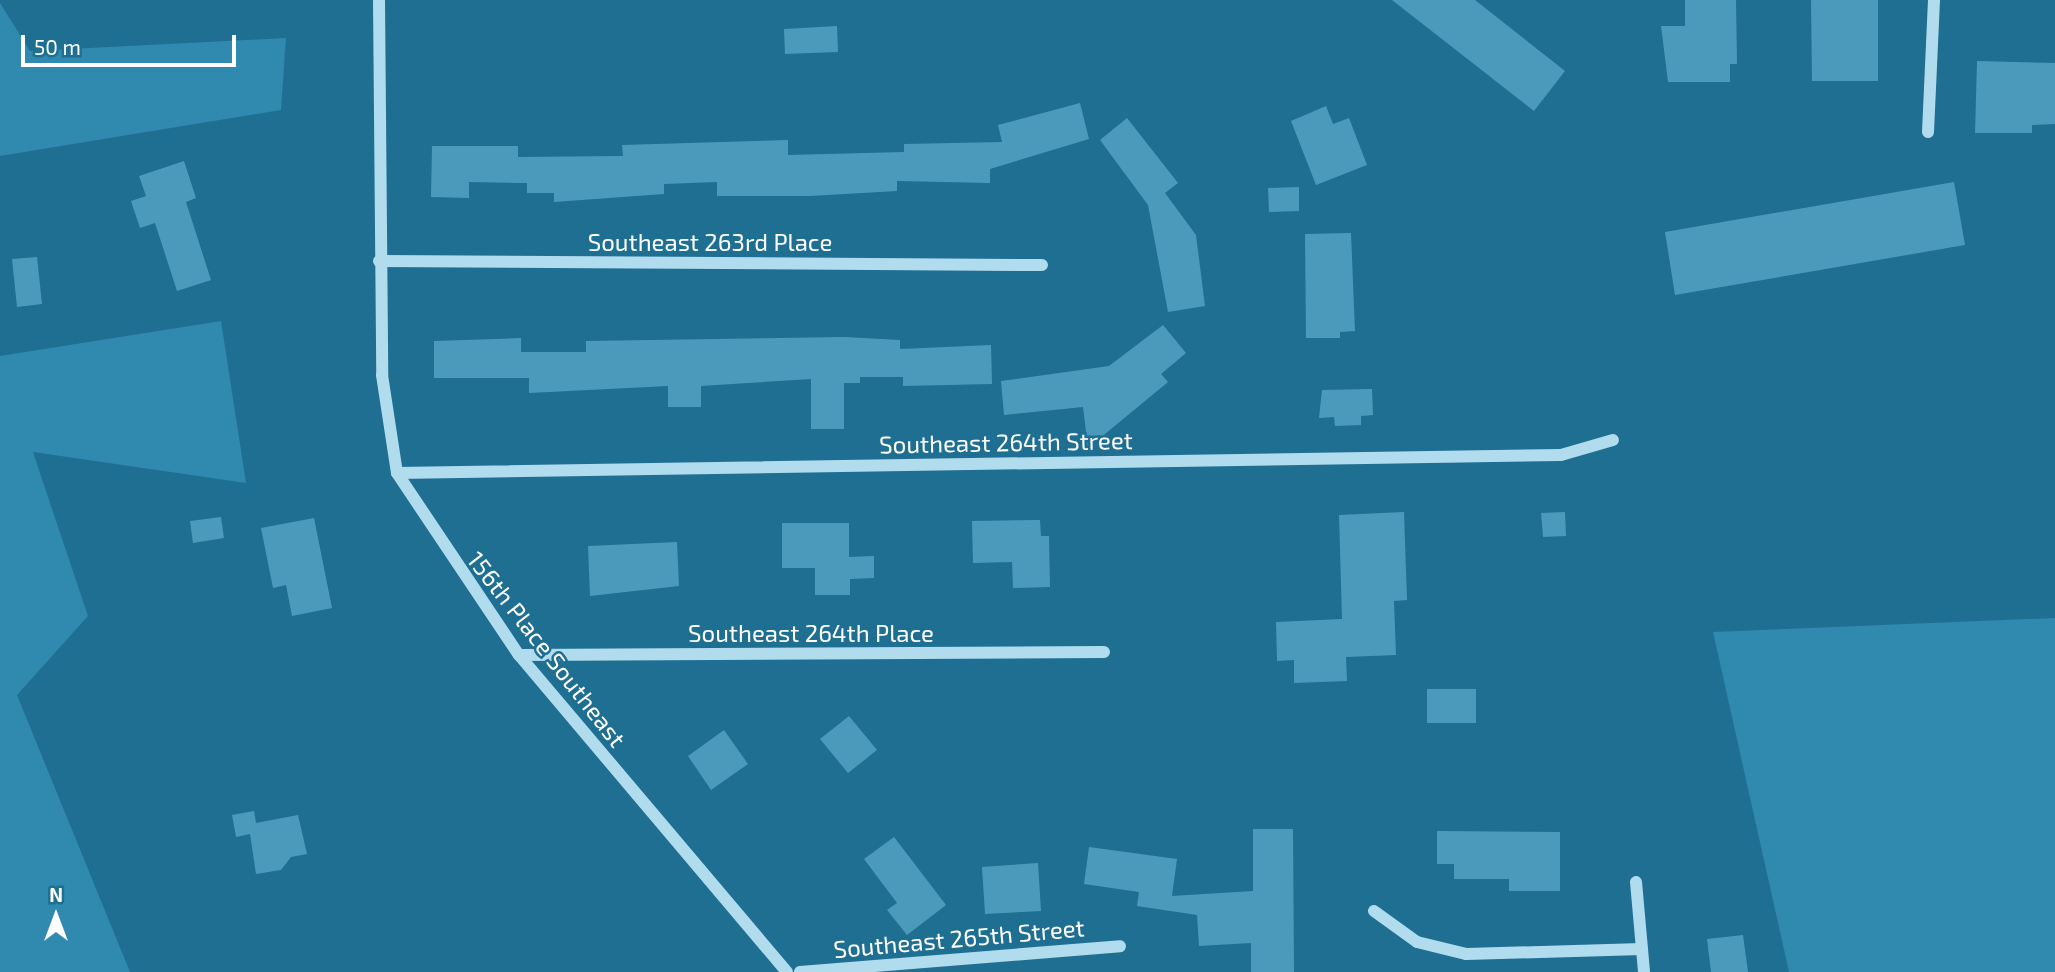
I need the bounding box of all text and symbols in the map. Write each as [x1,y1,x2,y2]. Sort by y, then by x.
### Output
scale bar [24,21,240,65]
text: 50 m [34,34,81,59]
street label: Southeast 263rd Place [588,228,832,256]
street label: Southeast 264th Street [879,425,1133,459]
street label: 156th Place Southeast [462,546,632,752]
street label: Southeast 264th Place [688,619,934,647]
north arrow [21,881,91,951]
text: N [49,883,63,906]
street label: Southeast 265th Street [832,913,1086,963]

